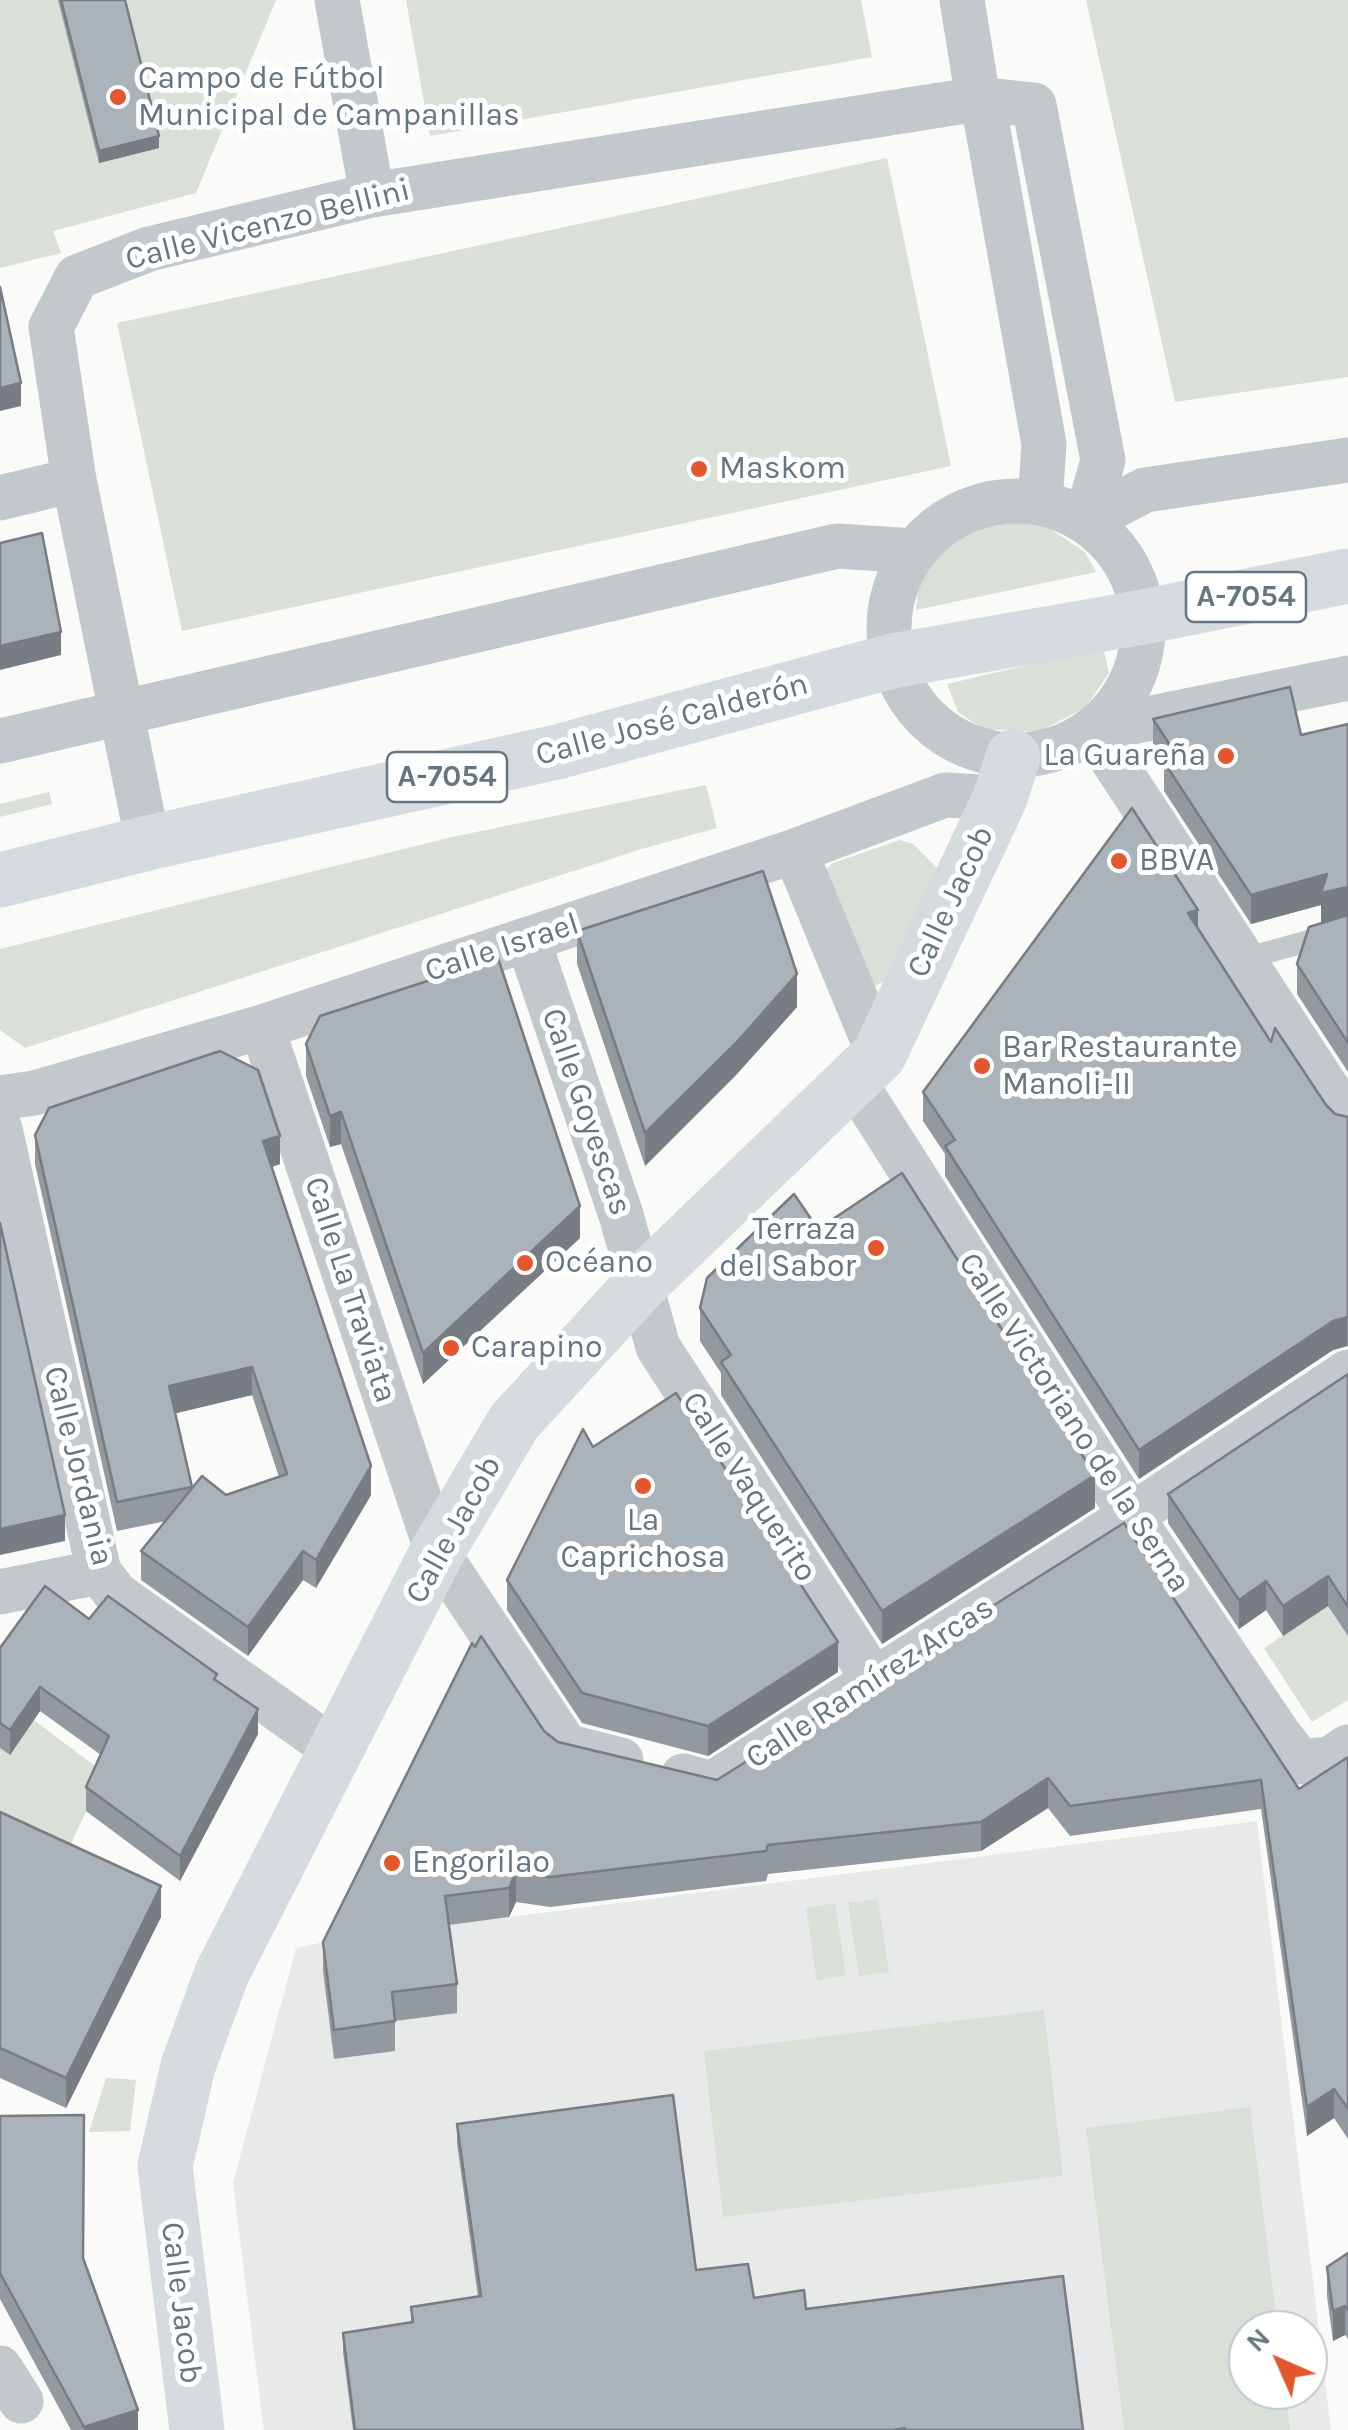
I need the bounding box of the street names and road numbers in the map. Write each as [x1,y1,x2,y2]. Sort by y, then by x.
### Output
street label: Calle Vicenzo Bellini [122,171,414,279]
road number: A-7054 [1186,572,1306,622]
street label: Calle José Calderón [532,665,812,775]
road number: A-7054 [387,752,507,802]
street label: Calle Jacob [899,820,1003,984]
street label: Calle Israel [420,905,584,991]
street label: Calle Goyescas [533,1003,639,1221]
street label: Calle La Traviata [295,1172,405,1408]
street label: Calle Victoriano de la Serna [950,1246,1198,1600]
street label: Calle Jordania [35,1362,121,1570]
street label: Calle Vaquerito [673,1385,825,1589]
street label: Calle Jacob [398,1450,510,1610]
street label: Calle Ramírez Arcas [739,1589,1001,1777]
street label: Calle Jacob [152,2220,210,2386]

